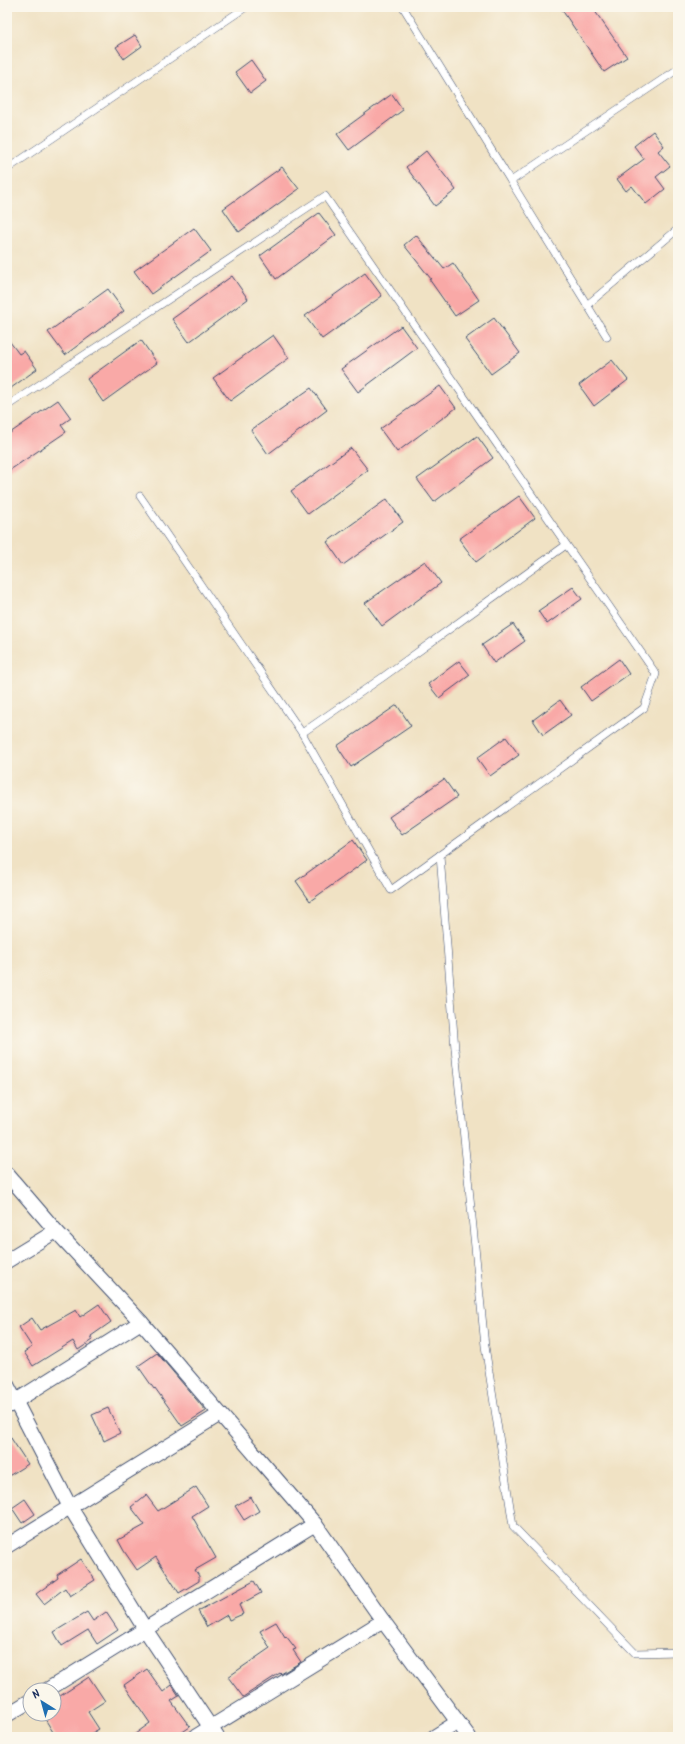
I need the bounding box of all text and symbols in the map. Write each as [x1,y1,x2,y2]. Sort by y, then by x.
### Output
north arrow [22,1682,62,1722]
text: N [28,1686,45,1704]

